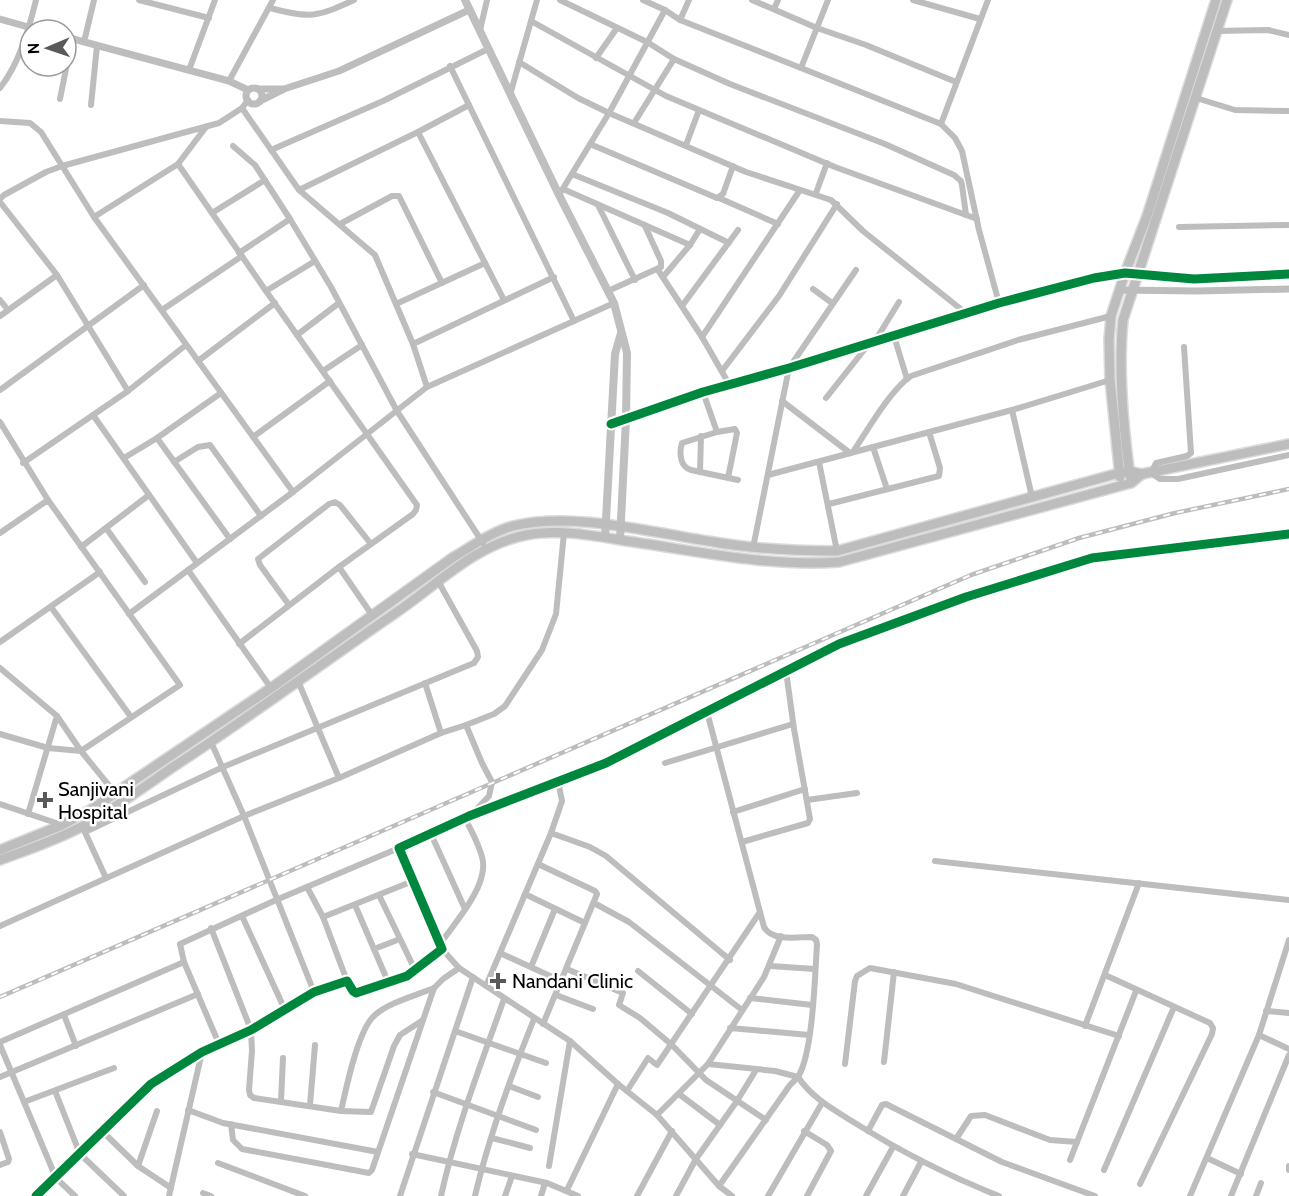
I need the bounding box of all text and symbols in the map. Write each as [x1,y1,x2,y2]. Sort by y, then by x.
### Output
north arrow [18,18,78,78]
text: N [24,43,43,54]
place label: Sanjivani Hospital [58,777,134,824]
marker: Sanjivani Hospital [36,791,54,809]
place label: Nandani Clinic [512,969,633,993]
marker: Nandani Clinic [489,972,507,990]

